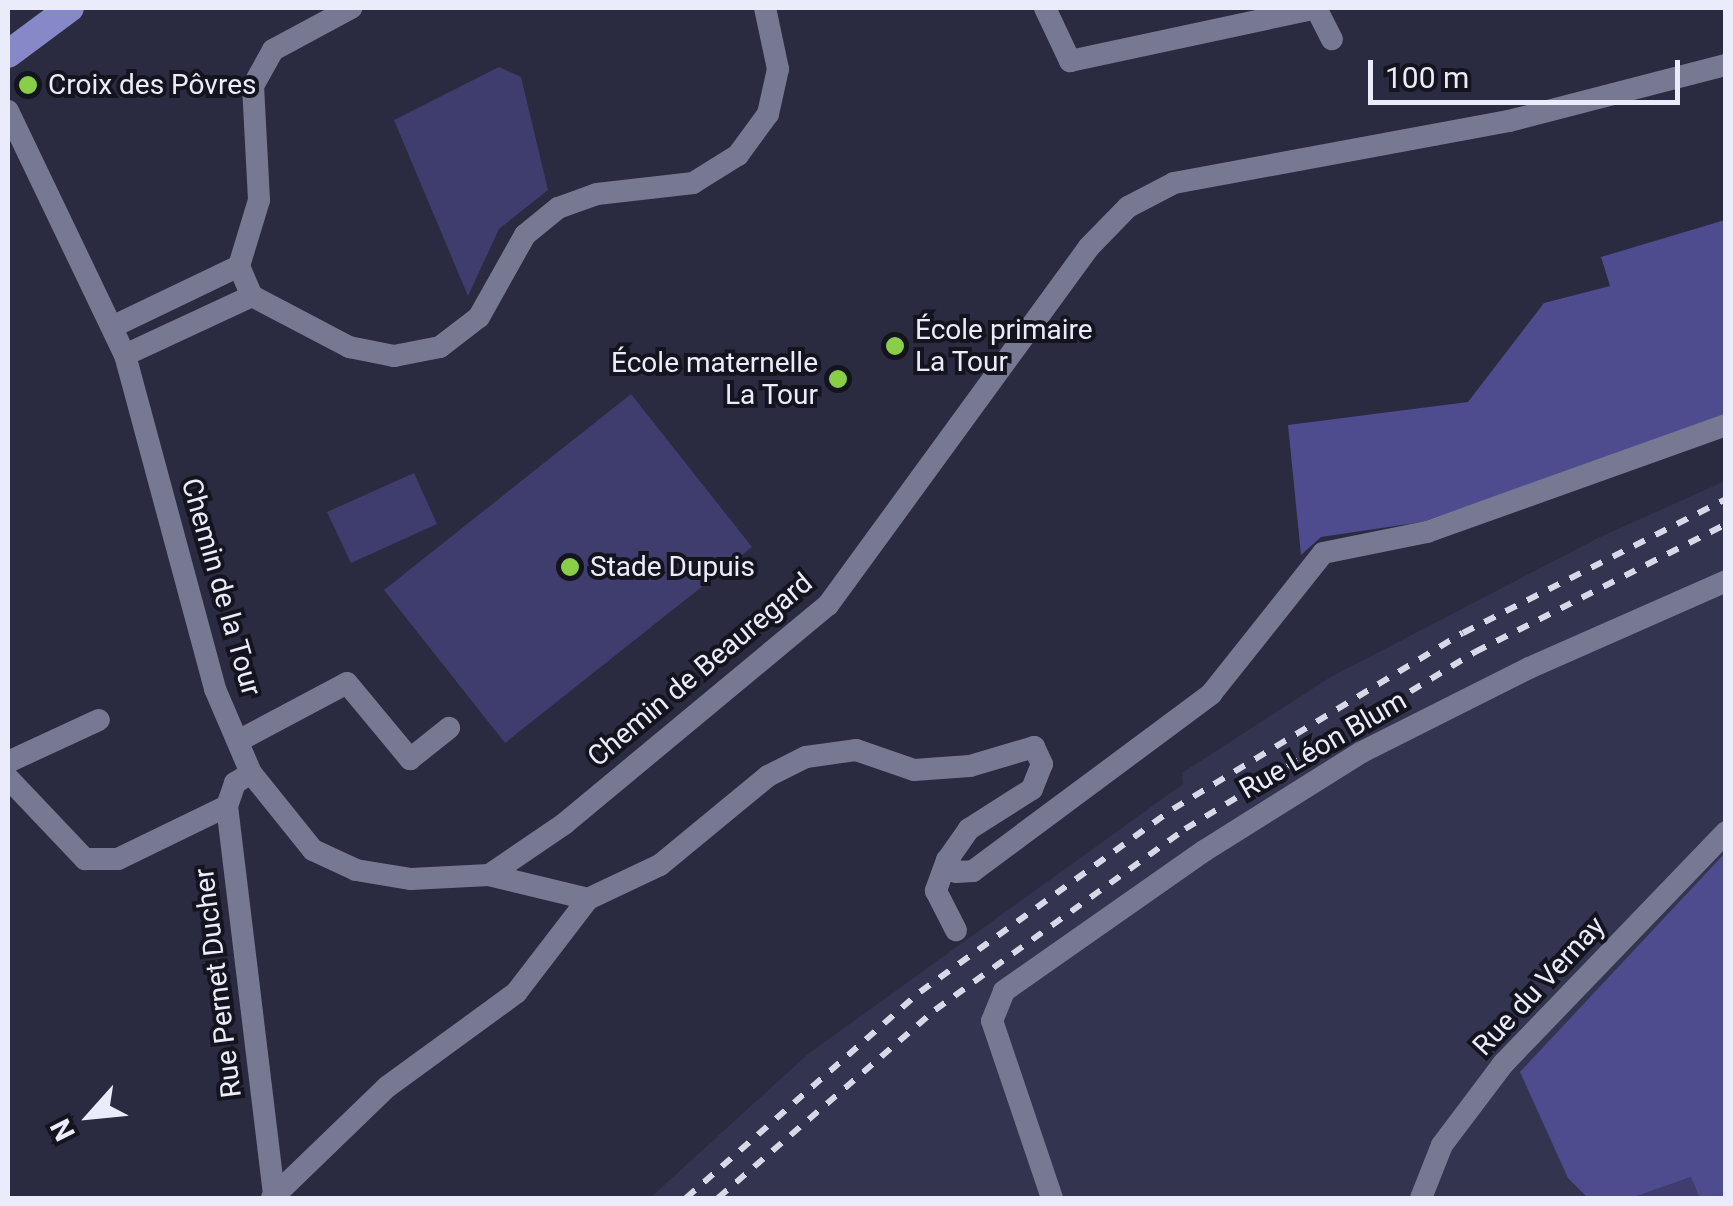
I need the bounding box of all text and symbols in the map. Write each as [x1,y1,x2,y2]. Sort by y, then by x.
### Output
scale bar [1373,40,1686,102]
text: 100 m [1385,60,1469,95]
place label: Croix des Pôvres [48,68,256,102]
marker: Croix des Pôvres [17,74,39,96]
place label: École primaire La Tour [915,313,1093,379]
marker: École primaire La Tour [884,335,906,357]
place label: École maternelle La Tour [611,346,818,412]
marker: École maternelle La Tour [827,368,849,390]
street label: Chemin de la Tour [174,474,268,700]
place label: Stade Dupuis [590,550,755,584]
marker: Stade Dupuis [559,556,581,578]
street label: Chemin de Beauregard [581,566,819,774]
street label: Rue Léon Blum [1234,684,1412,806]
street label: Rue Pernet Ducher [187,866,249,1100]
street label: Rue du Vernay [1466,909,1612,1063]
north arrow [40,1066,140,1166]
text: N [44,1114,82,1146]

